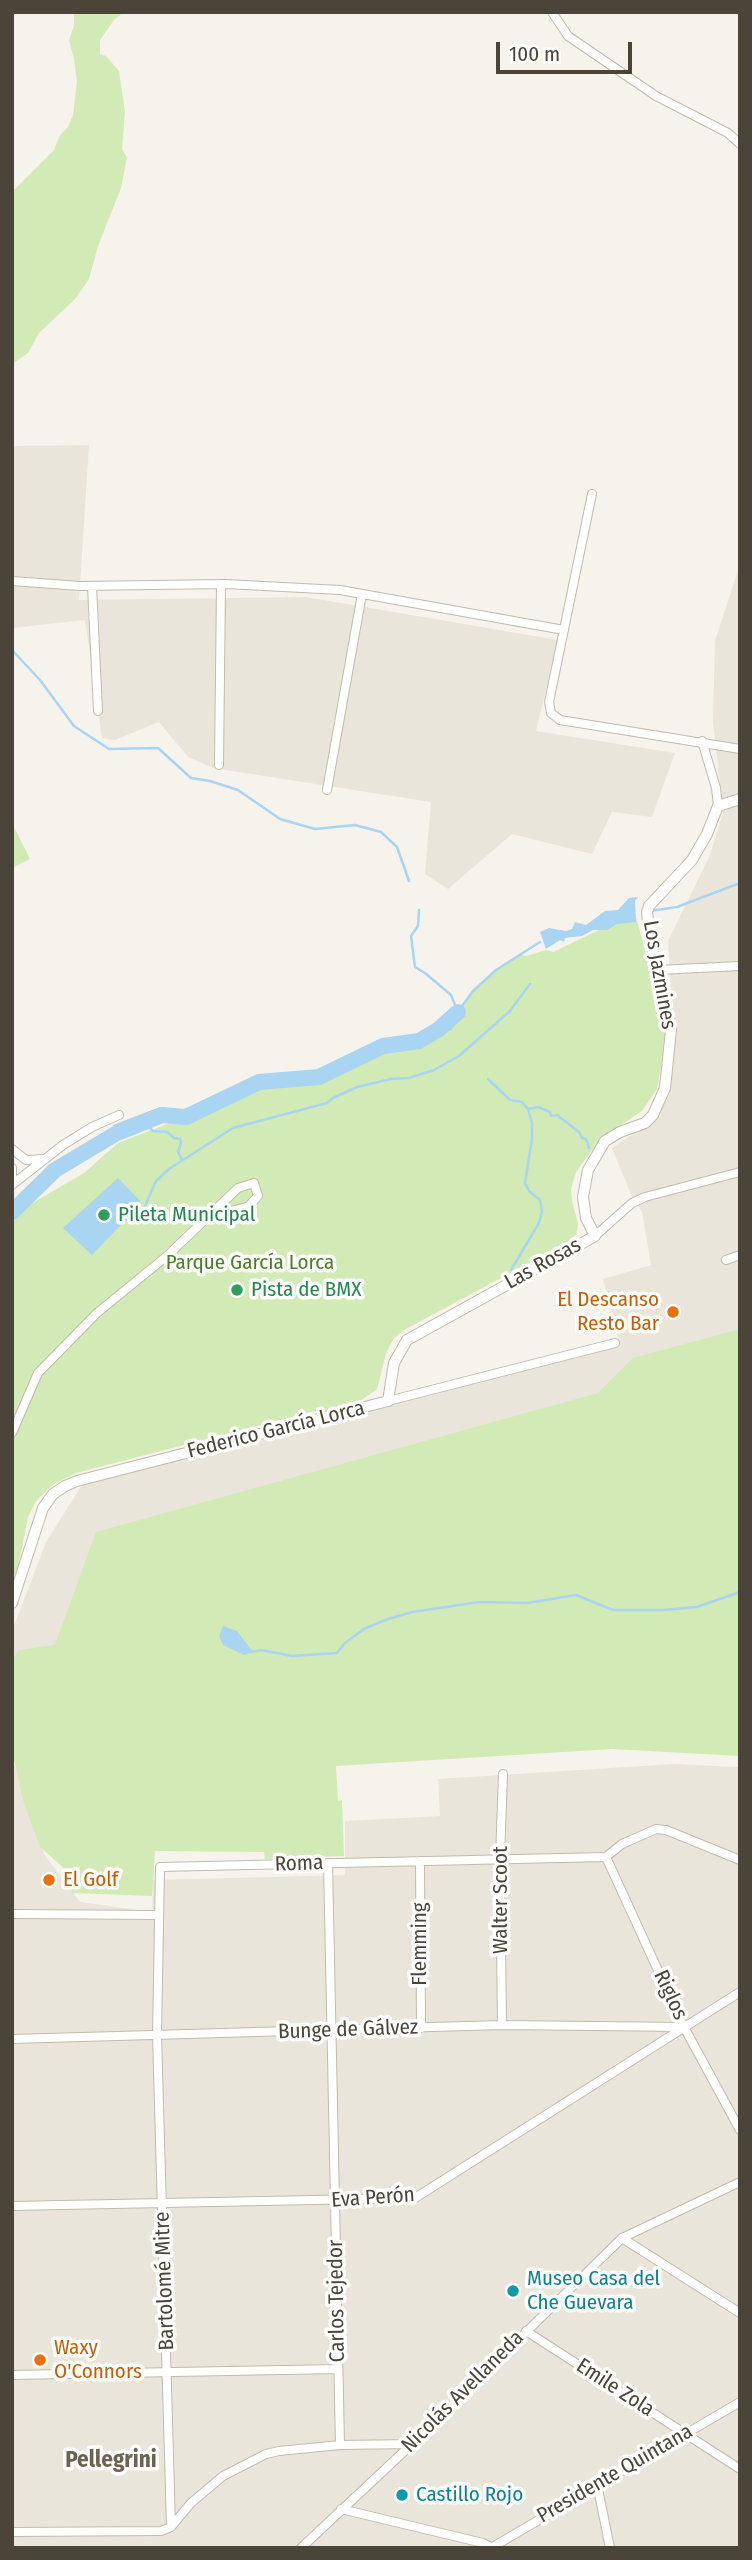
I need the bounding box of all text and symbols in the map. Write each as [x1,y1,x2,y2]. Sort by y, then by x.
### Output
scale bar [500,28,636,72]
text: 100 m [509,41,560,67]
street label: Los Jazmines [637,919,681,1031]
place label: Pileta Municipal [118,1202,255,1228]
marker: Pileta Municipal [96,1207,112,1223]
street label: Las Rosas [500,1233,586,1295]
park label: Parque García Lorca [166,1250,334,1276]
place label: Pista de BMX [251,1277,361,1303]
marker: Pista de BMX [229,1282,245,1298]
place label: El Descanso Resto Bar [557,1287,659,1337]
marker: El Descanso Resto Bar [665,1304,681,1320]
street label: Federico García Lorca [185,1396,367,1464]
street label: Walter Scoot [488,1846,514,1954]
street label: Roma [274,1851,324,1877]
place label: El Golf [63,1867,118,1893]
marker: El Golf [41,1872,57,1888]
street label: Flemming [407,1902,433,1986]
street label: Riglos [648,1966,692,2024]
street label: Bunge de Gálvez [278,2015,418,2045]
street label: Eva Perón [331,2183,415,2213]
street label: Bartolomé Mitre [150,2211,180,2351]
street label: Carlos Tejedor [323,2239,351,2363]
place label: Museo Casa del Che Guevara [527,2266,660,2316]
marker: Museo Casa del Che Guevara [505,2283,521,2299]
street label: Nicolás Avellaneda [397,2326,529,2458]
place label: Waxy O'Connors [54,2335,142,2385]
marker: Waxy O'Connors [32,2352,48,2368]
street label: Emile Zola [571,2353,659,2423]
street label: Presidente Quintana [533,2419,697,2529]
district label: Pellegrini [65,2447,157,2475]
place label: Castillo Rojo [416,2482,523,2508]
marker: Castillo Rojo [394,2487,410,2503]

